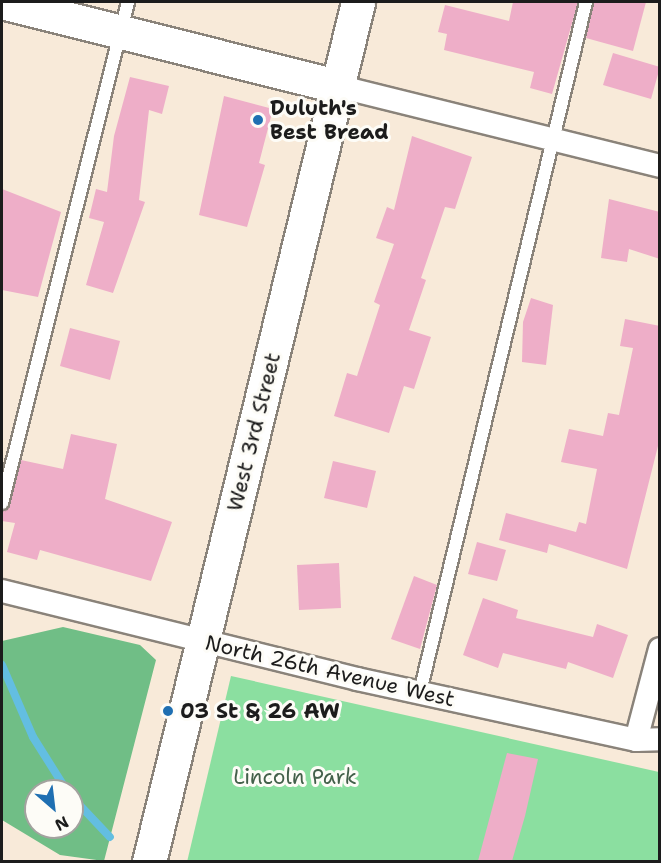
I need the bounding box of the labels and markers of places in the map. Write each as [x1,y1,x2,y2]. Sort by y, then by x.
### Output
place label: Duluth's Best Bread [270,95,389,145]
marker: Duluth's Best Bread [251,113,265,127]
place label: 03 St & 26 AW [180,698,340,724]
marker: 03 St & 26 AW [161,704,175,718]

